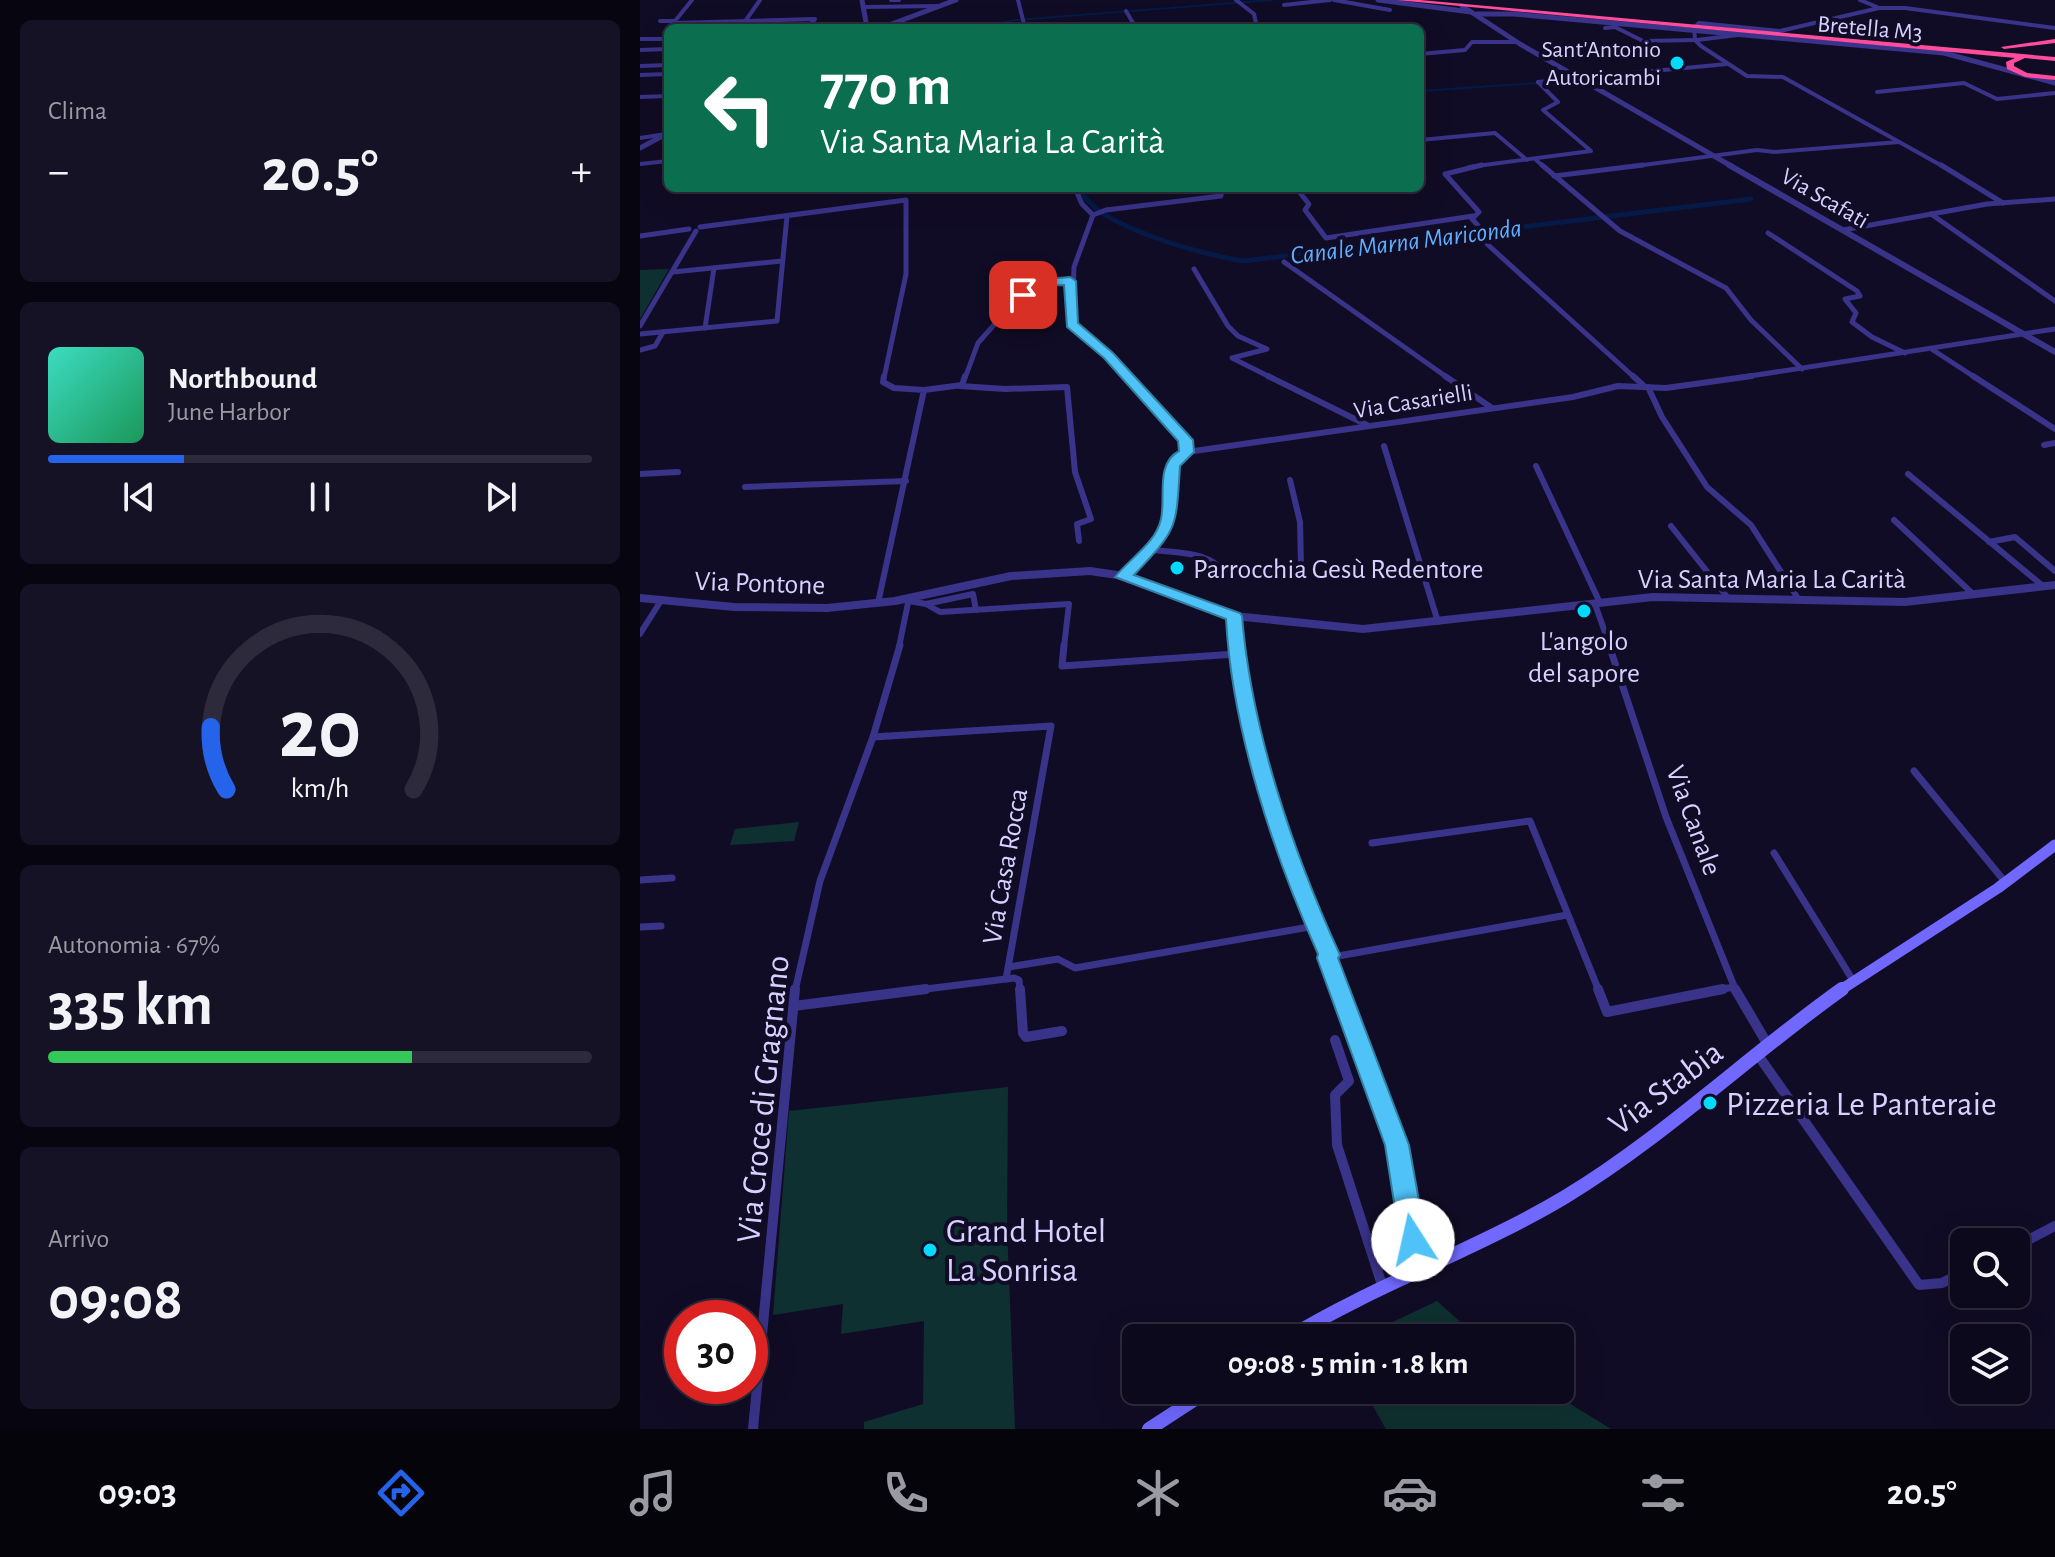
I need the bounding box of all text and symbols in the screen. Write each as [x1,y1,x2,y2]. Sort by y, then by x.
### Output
street label: Bretella M3 [1816,12,1924,46]
place label: Sant'Antonio Autoricambi [1541,38,1661,90]
marker: Sant'Antonio Autoricambi [1668,54,1686,72]
icon: left [688,56,792,160]
text: 770 m [820,59,951,115]
text: Clima [48,98,107,124]
text: Via Santa Maria La Carità [820,124,1165,160]
text: 20.5° [262,142,378,202]
text: − [48,150,69,194]
text: + [571,150,592,194]
street label: Via Scafati [1777,164,1872,233]
water label: Canale Marna Mariconda [1289,215,1523,269]
pin [989,261,1057,329]
icon: arrive [1001,273,1045,317]
text: Northbound [168,364,317,394]
street label: Via Casarielli [1352,381,1474,423]
text: June Harbor [168,399,290,425]
icon: previous [117,475,161,519]
icon: pause [298,475,342,519]
icon: next [479,475,523,519]
place label: Parrocchia Gesù Redentore [1193,556,1483,584]
marker: Parrocchia Gesù Redentore [1168,559,1186,577]
street label: Via Santa Maria La Carità [1638,566,1906,594]
street label: Via Pontone [694,568,826,600]
marker: L'angolo del sapore [1575,602,1593,620]
place label: L'angolo del sapore [1528,628,1640,688]
text: 20 [279,689,361,773]
street label: Via Canale [1660,762,1726,879]
text: km/h [291,775,349,804]
street label: Via Casa Rocca [978,786,1033,947]
text: Autonomia · 67% [48,932,220,958]
street label: Via Croce di Gragnano [732,954,796,1245]
text: 335 km [48,976,213,1036]
street label: Via Stabia [1603,1035,1729,1142]
place label: Pizzeria Le Panteraie [1726,1088,1997,1122]
marker: Pizzeria Le Panteraie [1701,1094,1719,1112]
position arrow [1371,1198,1455,1282]
place label: Grand Hotel La Sonrisa [946,1215,1106,1288]
text: Arrivo [48,1226,109,1252]
map controls [1950,1228,2030,1404]
button: search [1950,1228,2030,1308]
marker: Grand Hotel La Sonrisa [921,1241,939,1259]
text: 09:08 [48,1270,183,1330]
speed limit sign: 30 [664,1300,768,1404]
button: layers [1950,1324,2030,1404]
text: 09:08 · 5 min · 1.8 km [1228,1349,1468,1379]
icon: directions [373,1465,429,1521]
icon: music [625,1465,681,1521]
icon: phone [878,1465,934,1521]
icon: climate [1130,1465,1186,1521]
icon: car [1382,1465,1438,1521]
icon: filters [1635,1465,1691,1521]
text: 09:03 [98,1475,177,1511]
text: 20.5° [1887,1475,1957,1511]

